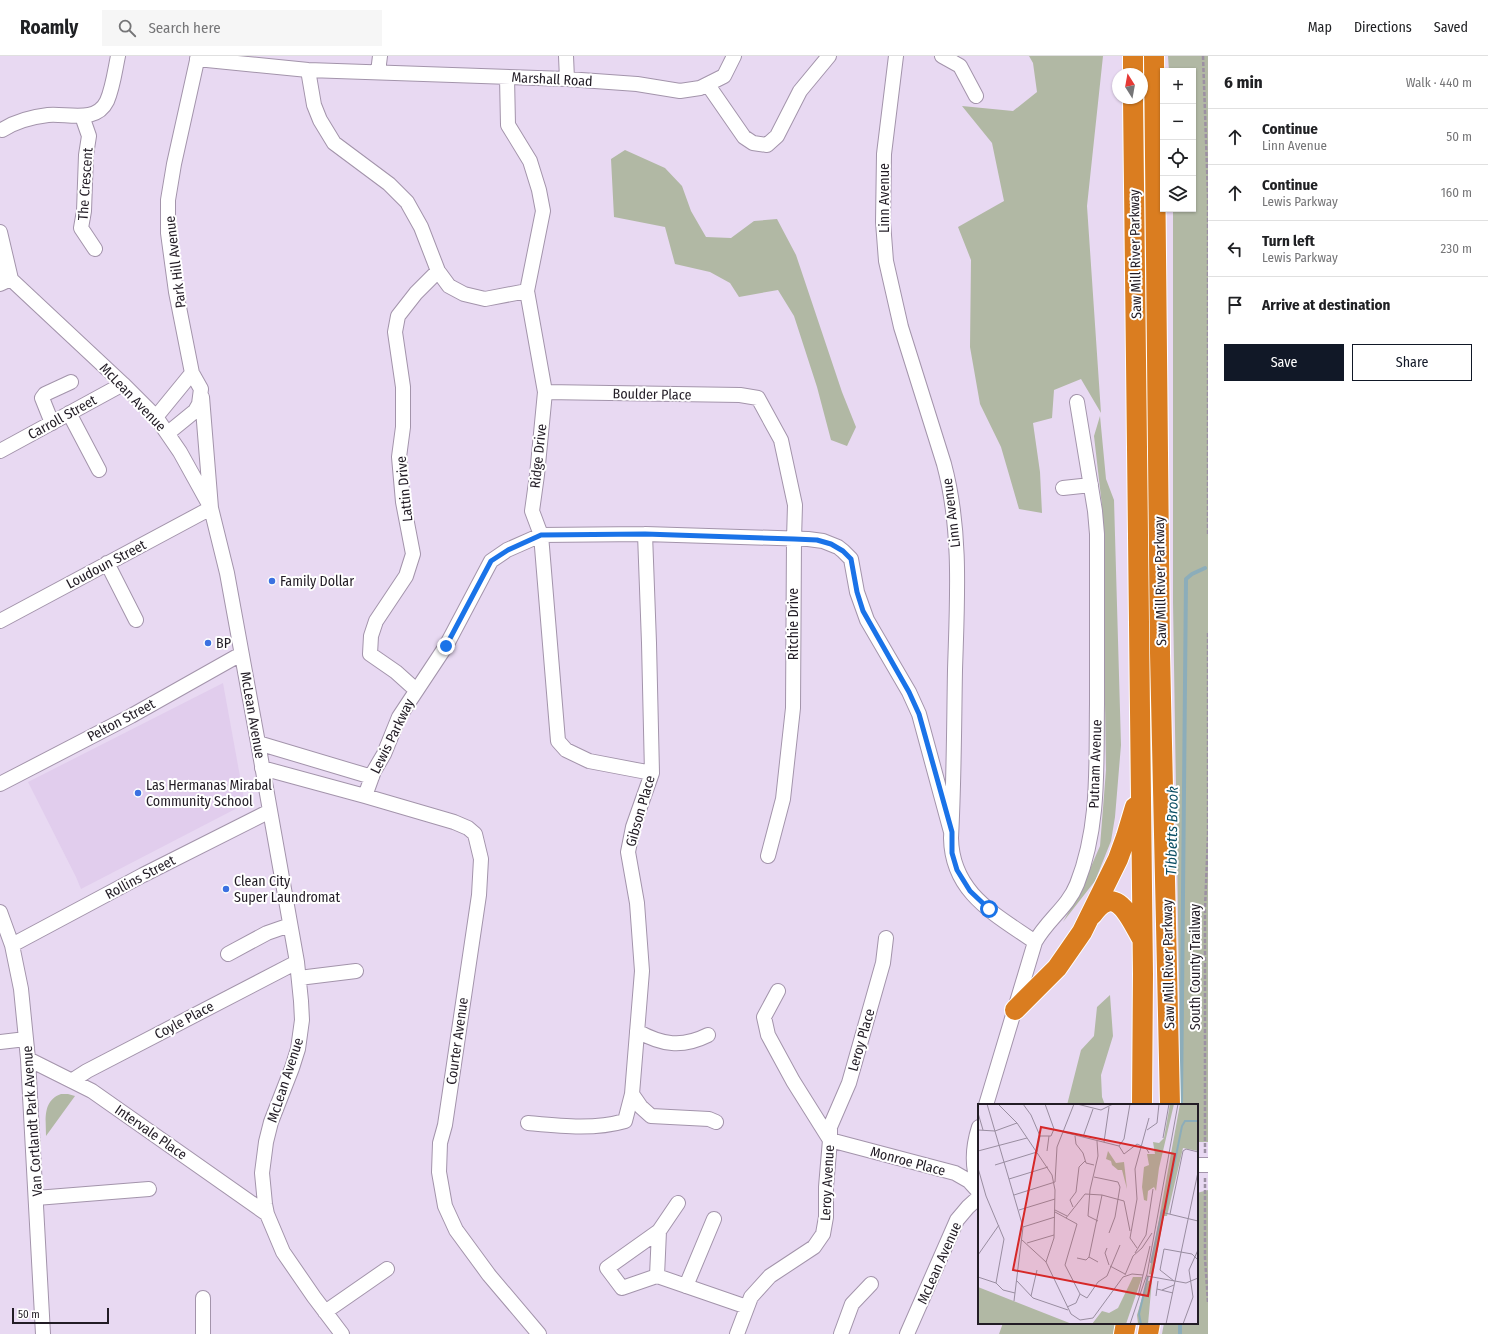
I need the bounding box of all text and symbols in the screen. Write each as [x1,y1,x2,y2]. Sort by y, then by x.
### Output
search box [102,10,382,46]
text: Roamly [20,16,78,39]
icon: search [116,17,138,39]
text: Search here [148,19,221,37]
text: Map [1308,19,1332,36]
text: Directions [1354,19,1412,36]
text: Saved [1434,19,1468,36]
north arrow [1112,68,1148,104]
map controls [1160,68,1196,212]
button: + [1160,68,1196,104]
street label: Marshall Road [511,69,593,90]
text: 6 min [1224,72,1263,93]
text: Walk · 440 m [1406,75,1472,90]
button: − [1160,104,1196,140]
text: Continue [1262,120,1318,138]
icon: ahead [1224,126,1246,148]
text: 50 m [1446,129,1472,144]
text: Linn Avenue [1262,138,1327,153]
button: locate [1160,140,1196,176]
street label: The Crescent [74,147,97,221]
street label: Linn Avenue [876,163,893,233]
button: layers [1160,176,1196,212]
text: Continue [1262,176,1318,194]
icon: ahead [1224,182,1246,204]
text: 160 m [1441,185,1472,200]
street label: Saw Mill River Parkway [1126,188,1145,319]
text: Lewis Parkway [1262,194,1338,209]
street label: Park Hill Avenue [161,215,190,309]
text: Turn left [1262,232,1315,250]
icon: left [1224,238,1246,260]
text: 230 m [1441,241,1472,256]
text: Lewis Parkway [1262,250,1338,265]
icon: arrive [1224,294,1246,316]
text: Arrive at destination [1262,296,1390,314]
button: Save [1224,344,1344,381]
button: Share [1352,344,1472,381]
street label: McLean Avenue [96,360,169,435]
street label: Boulder Place [612,385,692,404]
street label: Carroll Street [25,391,100,443]
street label: Ridge Drive [527,423,550,489]
street label: Lattin Drive [393,455,416,523]
street label: Linn Avenue [939,477,964,549]
street label: Saw Mill River Parkway [1151,515,1170,646]
street label: Loudoun Street [63,536,149,593]
place label: Family Dollar [280,573,354,590]
marker: Family Dollar [267,576,277,586]
street label: Ritchie Drive [785,588,802,660]
place label: BP [216,635,231,652]
route end [437,637,455,655]
marker: BP [203,638,213,648]
street label: McLean Avenue [236,670,269,760]
street label: Pelton Street [84,695,158,745]
street label: Lewis Parkway [367,695,418,777]
street label: Putnam Avenue [1085,719,1106,809]
street label: Gibson Place [622,773,659,849]
place label: Las Hermanas Mirabal Community School [146,777,272,810]
water label: Tibbetts Brook [1162,786,1182,876]
marker: Las Hermanas Mirabal Community School [133,788,143,798]
street label: Rollins Street [102,852,178,903]
place label: Clean City Super Laundromat [234,873,340,906]
marker: Clean City Super Laundromat [221,884,231,894]
street label: Saw Mill River Parkway [1159,898,1178,1029]
route start [980,900,998,918]
street label: South County Trailway [1187,903,1204,1030]
street label: Courter Avenue [443,996,472,1086]
street label: Coyle Place [152,998,217,1043]
street label: Leroy Place [844,1007,879,1073]
street label: McLean Avenue [264,1035,307,1125]
street label: Van Cortlandt Park Avenue [19,1045,46,1197]
street label: Intervale Place [111,1101,190,1164]
inset map [978,1104,1198,1324]
street label: Monroe Place [868,1143,947,1180]
street label: Leroy Avenue [817,1144,838,1222]
street label: McLean Avenue [914,1219,965,1307]
scale bar [12,1306,109,1325]
text: 50 m [18,1308,40,1321]

